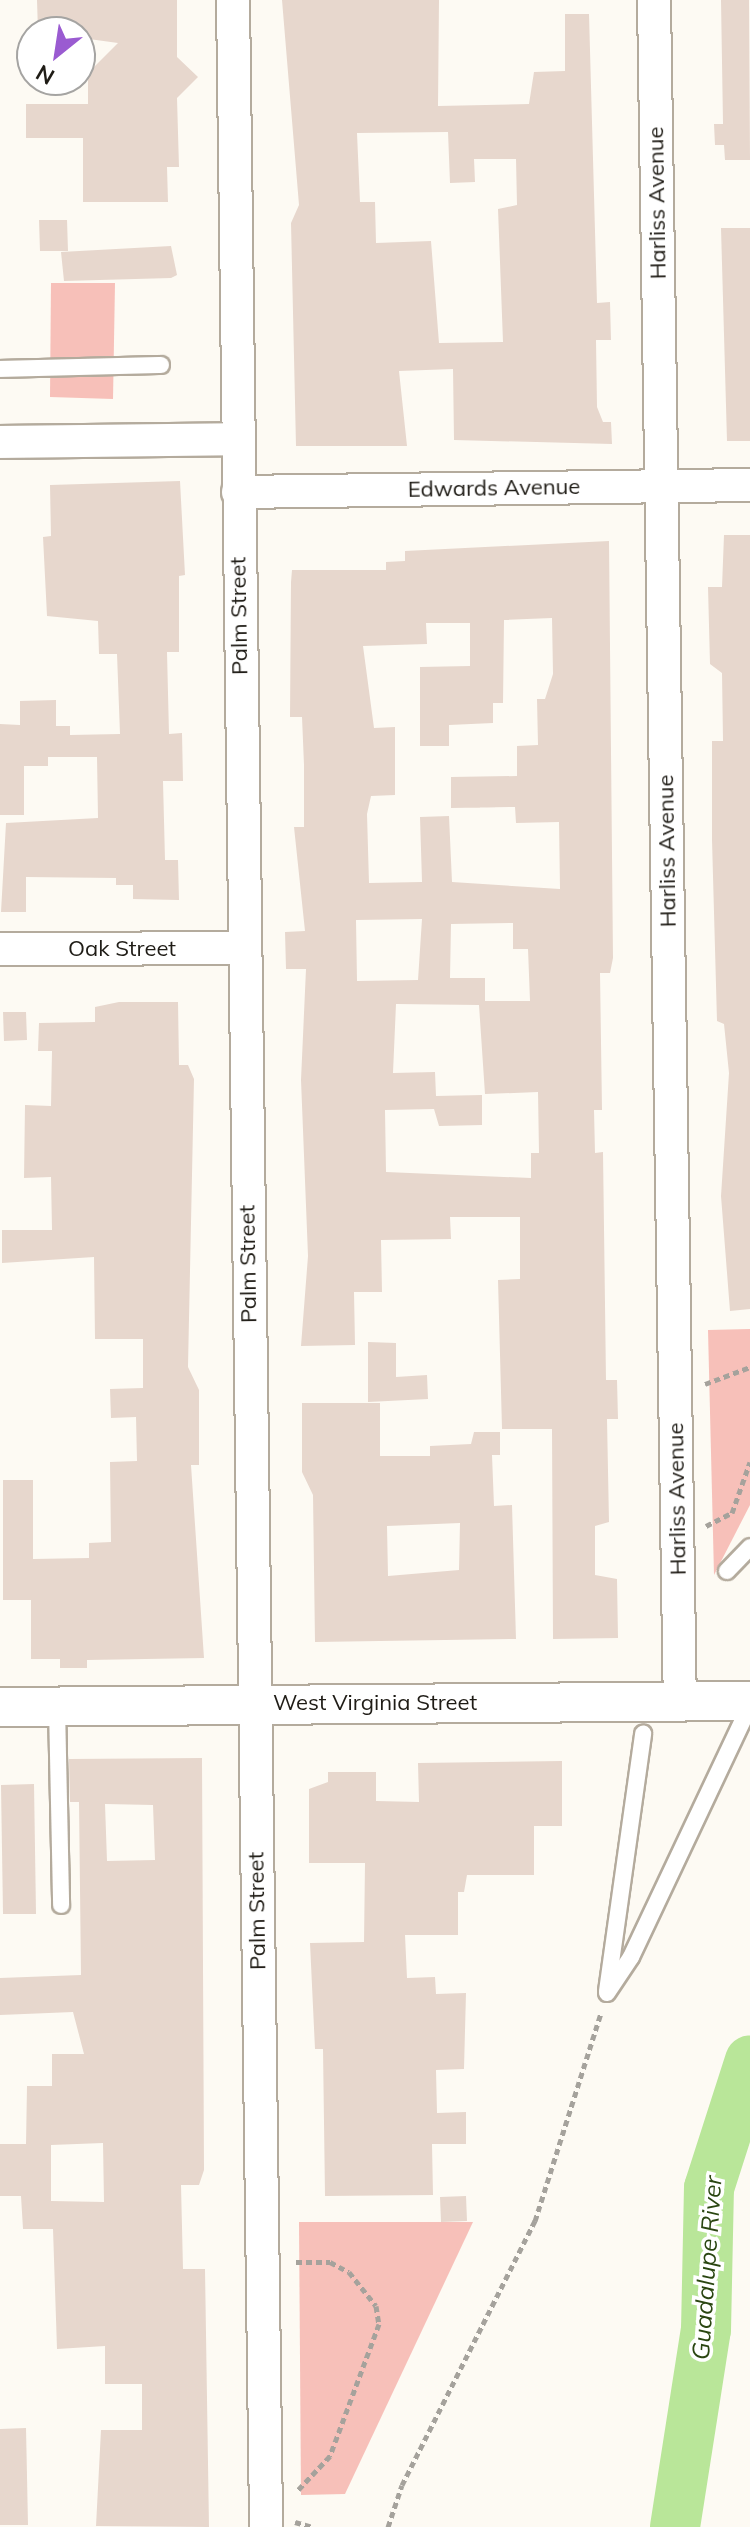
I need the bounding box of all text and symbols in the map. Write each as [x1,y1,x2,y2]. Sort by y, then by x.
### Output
north arrow [16,16,96,96]
text: N [31,59,59,91]
street label: Harliss Avenue [642,126,672,280]
street label: Edwards Avenue [408,473,580,503]
street label: Palm Street [225,557,253,675]
street label: Harliss Avenue [652,774,682,928]
street label: Oak Street [68,936,176,962]
street label: Palm Street [234,1205,262,1323]
street label: Harliss Avenue [662,1422,692,1576]
street label: West Virginia Street [273,1690,477,1716]
street label: Palm Street [243,1852,271,1970]
water label: Guadalupe River [686,2175,728,2361]

